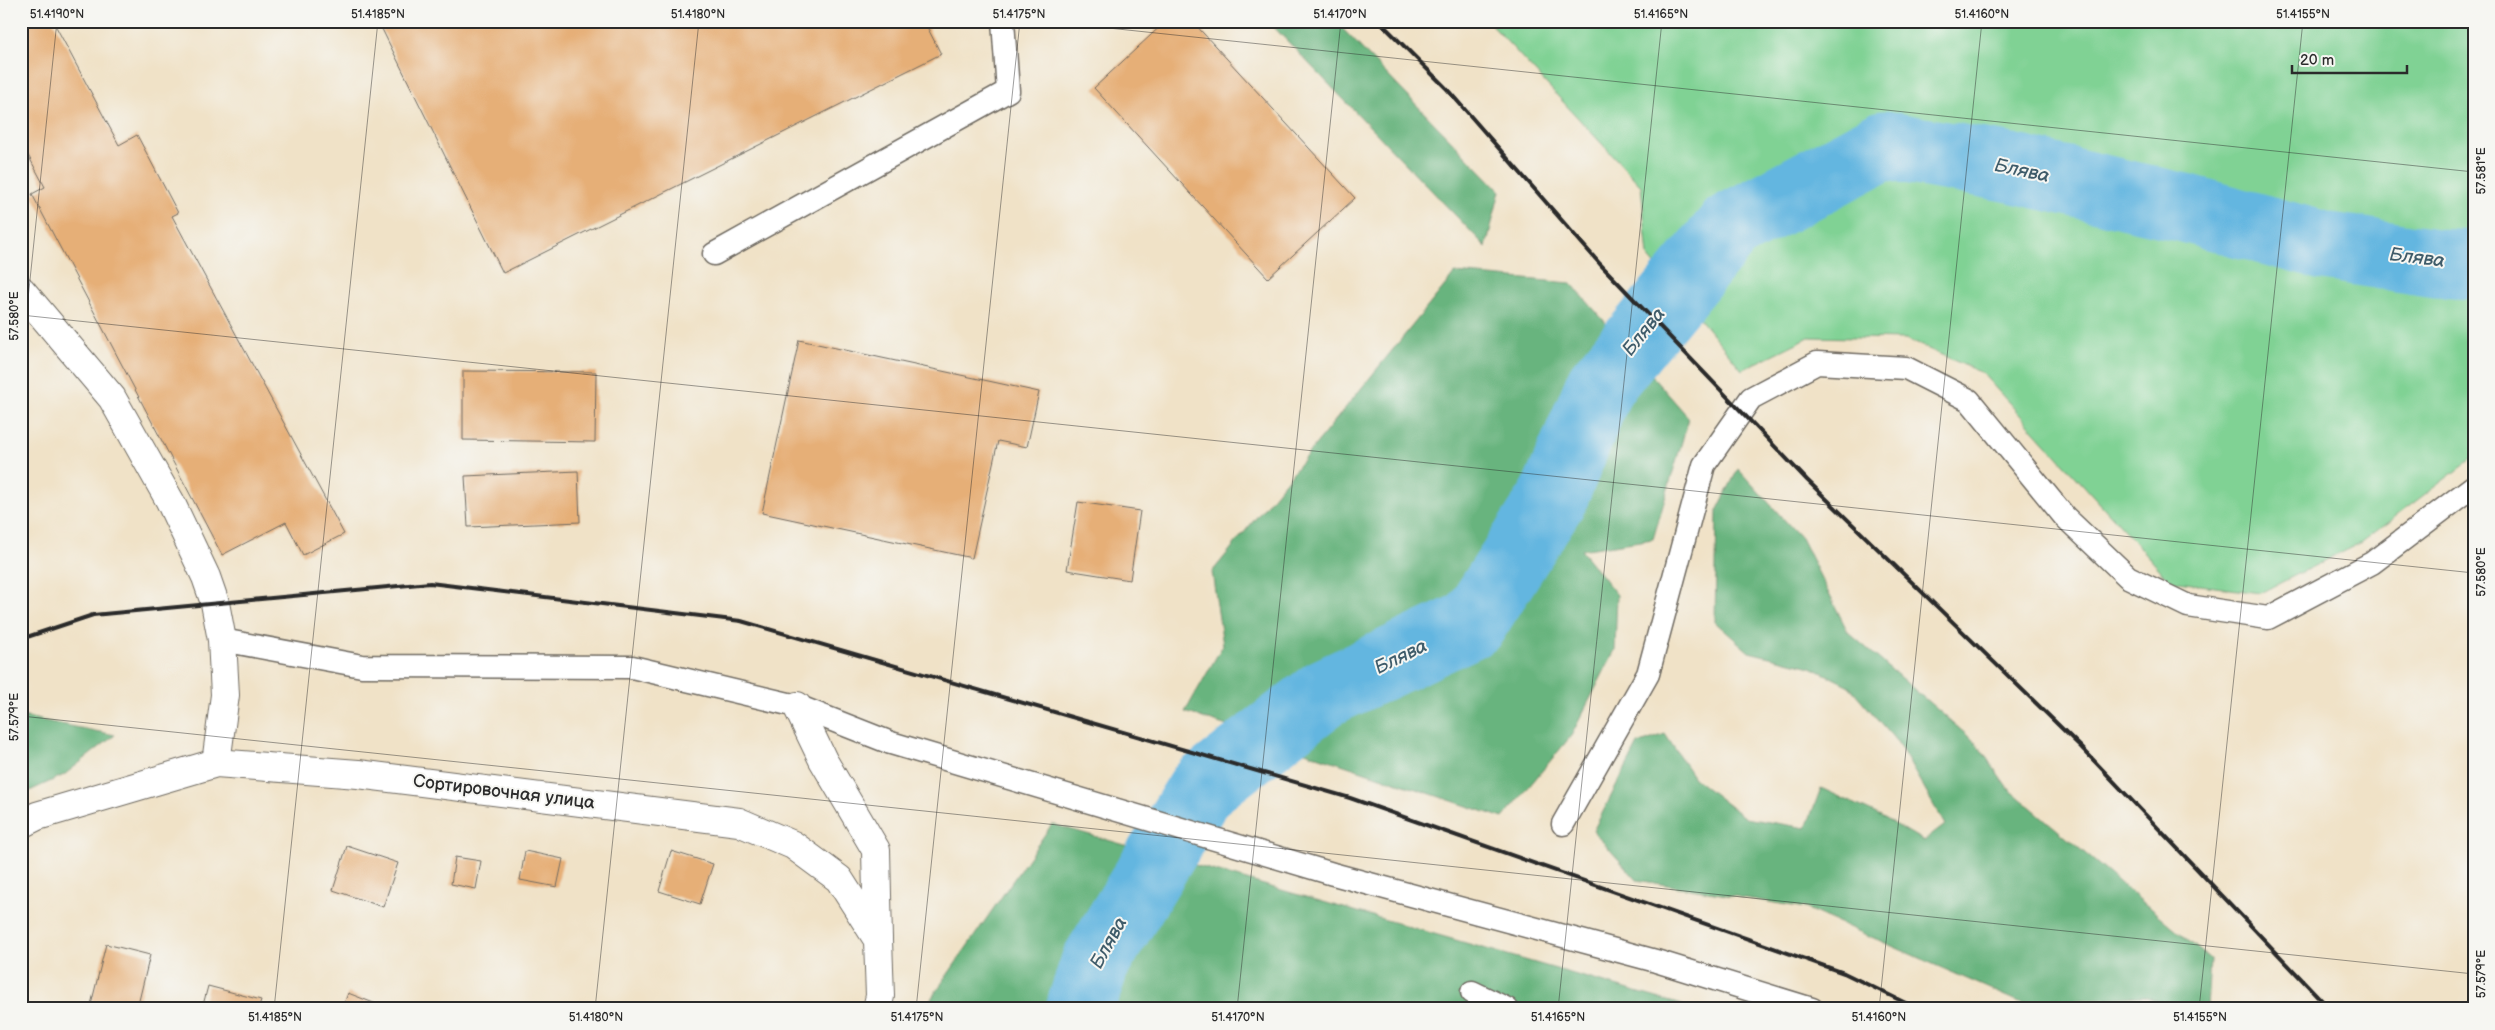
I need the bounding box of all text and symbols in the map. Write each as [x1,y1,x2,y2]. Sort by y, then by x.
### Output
text: 51.4190°N [30,7,84,22]
text: 51.4185°N [351,7,405,22]
text: 51.4180°N [671,7,725,22]
text: 51.4175°N [993,7,1046,22]
text: 51.4170°N [1313,7,1367,22]
text: 51.4165°N [1634,7,1688,22]
text: 51.4160°N [1955,7,2009,22]
text: 51.4155°N [2276,7,2330,22]
scale bar [2292,42,2408,74]
text: 20 m [2300,51,2334,70]
text: 57.581°E [2474,147,2489,195]
water label: Блява [1992,154,2052,188]
water label: Блява [2388,243,2446,273]
text: 57.580°E [7,291,22,341]
water label: Блява [1618,303,1670,361]
text: 57.580°E [2474,547,2489,597]
water label: Блява [1371,634,1431,680]
text: 57.579°E [7,693,22,741]
street label: Сортировочная улица [412,770,596,814]
water label: Блява [1085,913,1133,973]
text: 57.579°E [2474,950,2489,998]
text: 51.4185°N [248,1010,302,1025]
text: 51.4180°N [569,1010,623,1025]
text: 51.4175°N [891,1010,944,1025]
text: 51.4170°N [1211,1010,1265,1025]
text: 51.4165°N [1531,1010,1585,1025]
text: 51.4160°N [1852,1010,1906,1025]
text: 51.4155°N [2173,1010,2227,1025]

